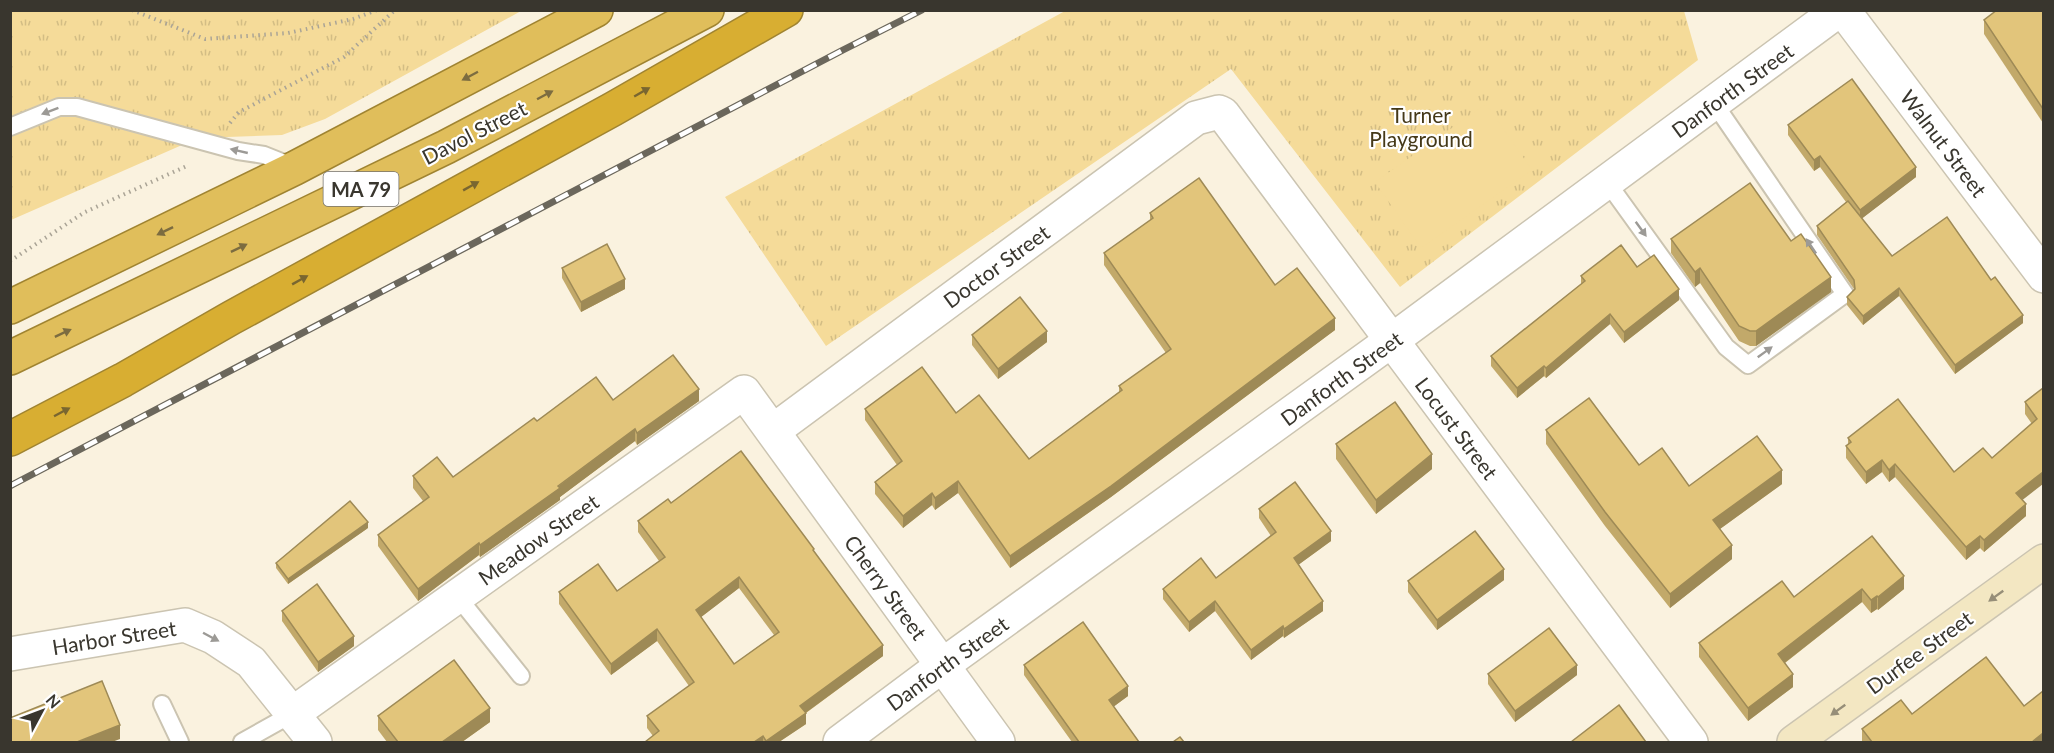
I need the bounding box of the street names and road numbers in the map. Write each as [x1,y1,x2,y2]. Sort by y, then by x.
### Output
street label: Danforth Street [1666,37,1798,142]
street label: Walnut Street [1896,85,1993,202]
street label: Davol Street [418,95,531,169]
road number: MA 79 [324,172,398,206]
street label: Doctor Street [938,219,1054,313]
street label: Danforth Street [1275,325,1407,430]
street label: Locust Street [1411,372,1504,484]
street label: Meadow Street [473,488,603,590]
street label: Cherry Street [840,530,933,645]
street label: Durfee Street [1861,605,1977,699]
street label: Danforth Street [881,610,1013,715]
street label: Harbor Street [50,615,178,659]

